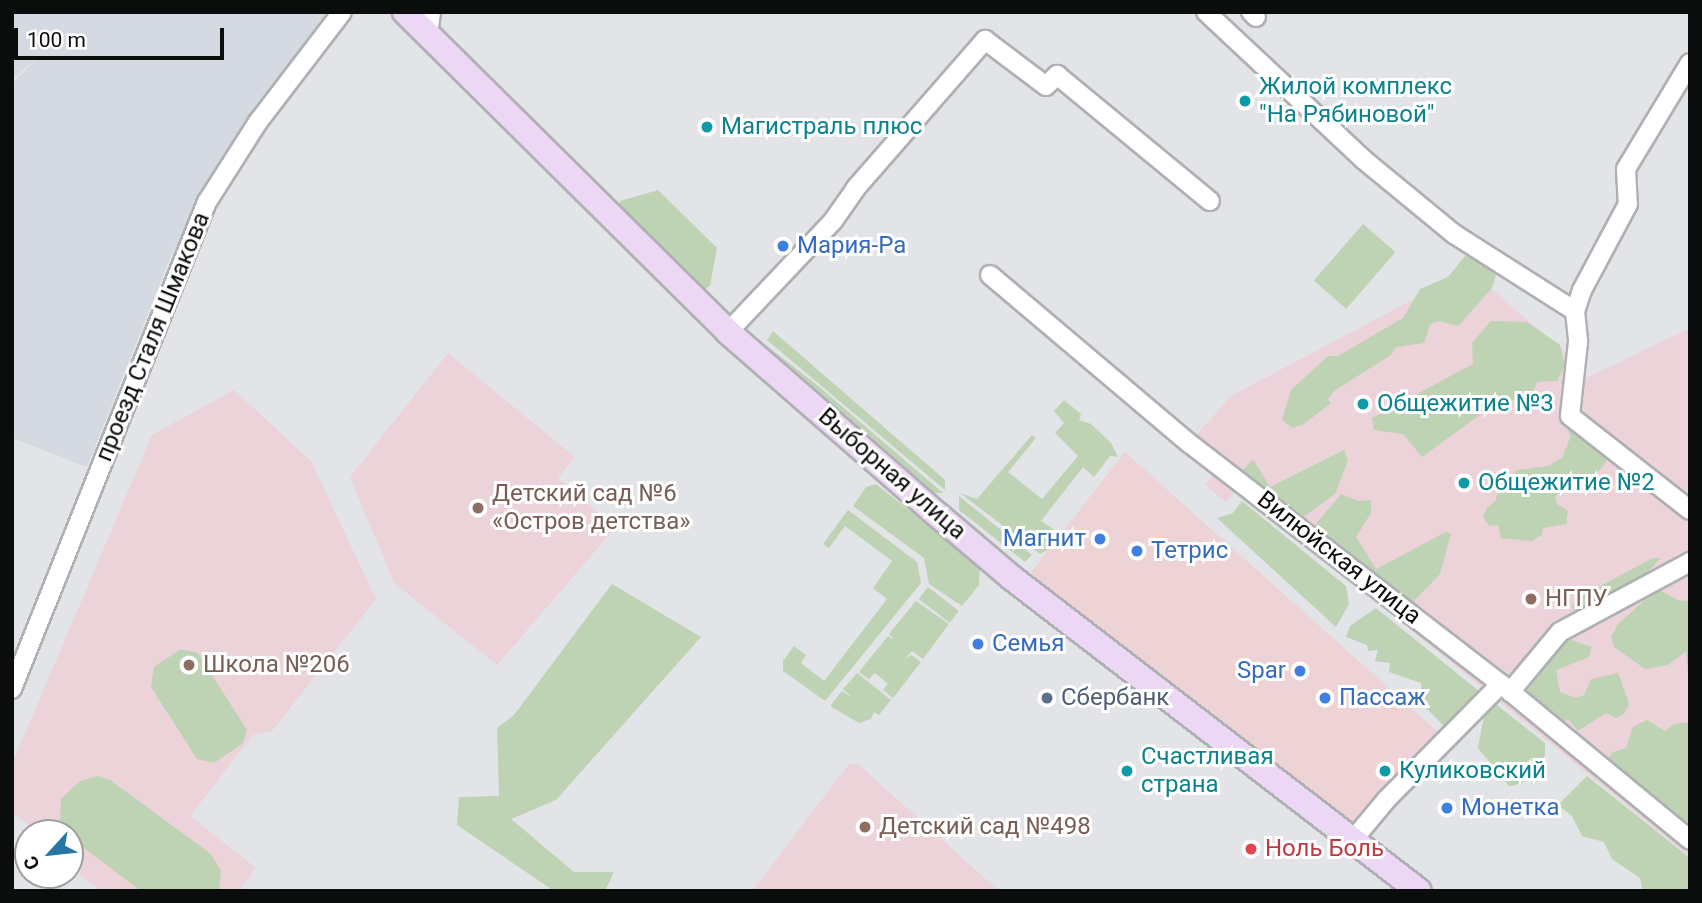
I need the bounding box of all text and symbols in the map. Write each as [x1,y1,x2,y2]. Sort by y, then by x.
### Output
scale bar [18,14,228,58]
text: 100 m [27,28,86,52]
place label: Жилой комплекс "На Рябиновой" [1259,73,1452,129]
marker: Жилой комплекс "На Рябиновой" [1237,93,1253,109]
place label: Магистраль плюс [721,113,922,141]
marker: Магистраль плюс [699,119,715,135]
street label: проезд Сталя Шмакова [90,208,216,466]
place label: Мария-Ра [797,232,906,260]
marker: Мария-Ра [775,238,791,254]
place label: Общежитие №3 [1377,390,1554,418]
marker: Общежитие №3 [1355,396,1371,412]
street label: Выборная улица [812,402,972,546]
place label: Общежитие №2 [1478,469,1655,497]
marker: Общежитие №2 [1456,475,1472,491]
place label: Детский сад №6 «Остров детства» [492,480,691,536]
street label: Вилюйская улица [1251,485,1427,631]
marker: Детский сад №6 «Остров детства» [470,500,486,516]
place label: Магнит [1003,525,1086,553]
marker: Магнит [1092,531,1108,547]
place label: Тетрис [1151,537,1228,565]
marker: Тетрис [1129,543,1145,559]
place label: НГПУ [1545,585,1608,613]
marker: НГПУ [1523,591,1539,607]
place label: Семья [992,630,1064,658]
marker: Семья [970,636,986,652]
place label: Школа №206 [203,651,350,679]
marker: Школа №206 [181,657,197,673]
place label: Spar [1237,657,1286,685]
marker: Spar [1292,663,1308,679]
place label: Сбербанк [1061,684,1169,712]
place label: Пассаж [1339,684,1426,712]
marker: Сбербанк [1039,690,1055,706]
marker: Пассаж [1317,690,1333,706]
place label: Счастливая страна [1141,743,1274,799]
place label: Куликовский [1399,757,1546,785]
marker: Счастливая страна [1119,763,1135,779]
marker: Куликовский [1377,763,1393,779]
place label: Монетка [1461,794,1560,822]
marker: Монетка [1439,800,1455,816]
place label: Детский сад №498 [879,813,1091,841]
north arrow [14,819,84,889]
marker: Детский сад №498 [857,819,873,835]
place label: Ноль Боль [1265,835,1384,863]
marker: Ноль Боль [1243,841,1259,857]
text: С [19,852,45,874]

